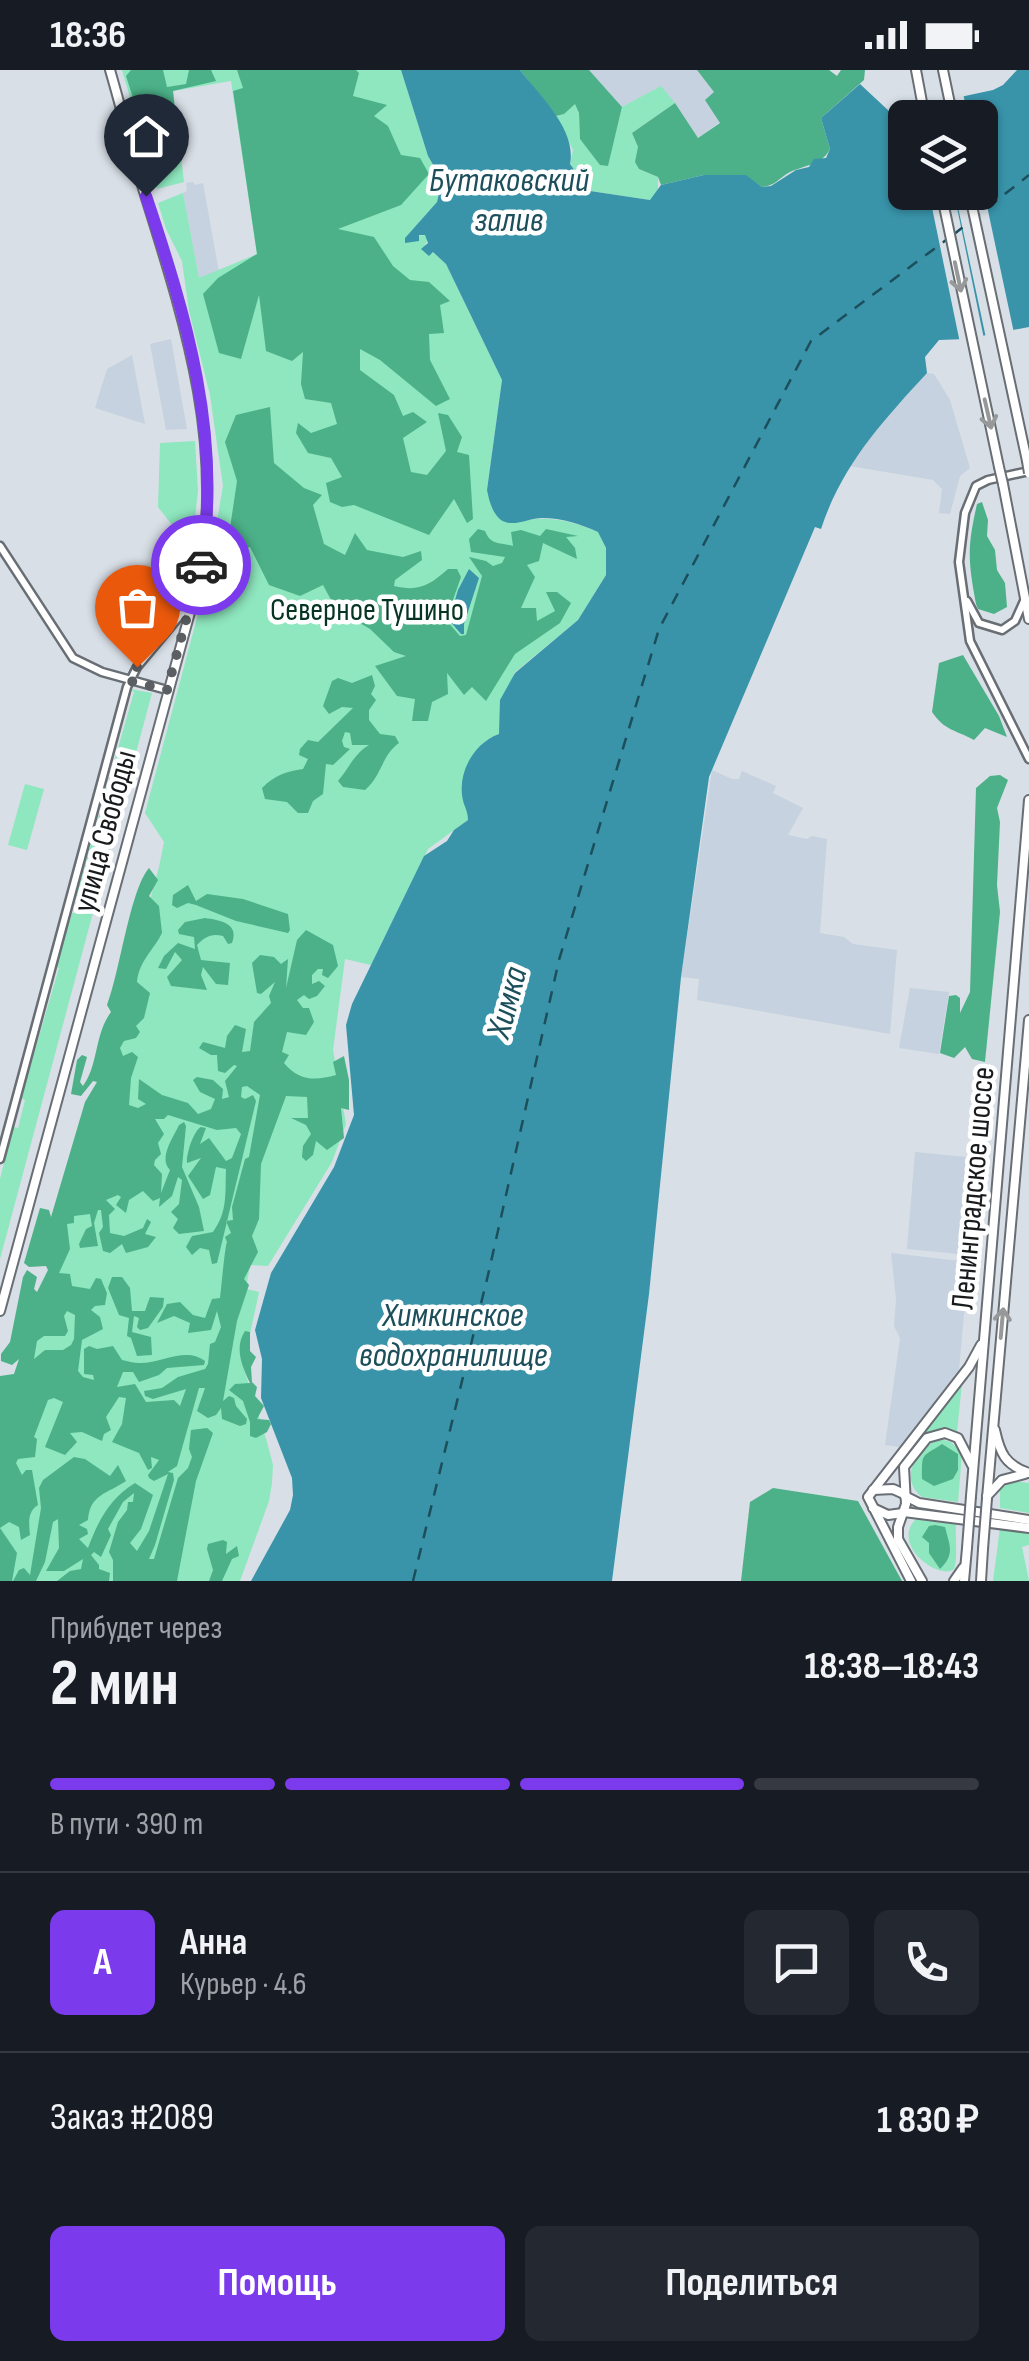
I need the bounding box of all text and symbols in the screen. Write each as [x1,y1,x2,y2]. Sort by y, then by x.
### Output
text: 18:36 [50,13,126,58]
pin [104,94,189,197]
map controls [888,100,998,210]
button: layers [888,100,998,210]
icon: home [119,109,174,164]
water label: Бутаковский залив [429,159,590,242]
one-way arrow [950,260,969,292]
one-way arrow [979,397,998,429]
courier [151,515,251,615]
icon: car [174,538,229,593]
pin [95,565,180,668]
icon: bag [110,580,165,635]
park label: Северное Тушино [270,591,464,630]
street label: улица Свободы [65,746,146,917]
water label: Химка [477,962,538,1044]
street label: Ленинградское шоссе [943,1065,1004,1311]
water label: Химкинское водохранилище [359,1294,548,1377]
one-way arrow [993,1308,1012,1340]
text: Прибудет через [50,1609,222,1648]
text: 18:38–18:43 [804,1644,979,1689]
text: 2 мин [50,1646,179,1724]
text: В пути · 390 m [50,1805,203,1844]
button: chat [744,1910,849,2015]
button: phone [874,1910,979,2015]
text: Анна [180,1920,247,1965]
text: А [93,1940,112,1985]
text: Курьер · 4.6 [180,1965,306,2004]
text: Заказ #2089 [50,2095,214,2140]
text: 1 830 ₽ [877,2098,979,2143]
button: Помощь [50,2226,505,2341]
button: Поделиться [525,2226,979,2341]

